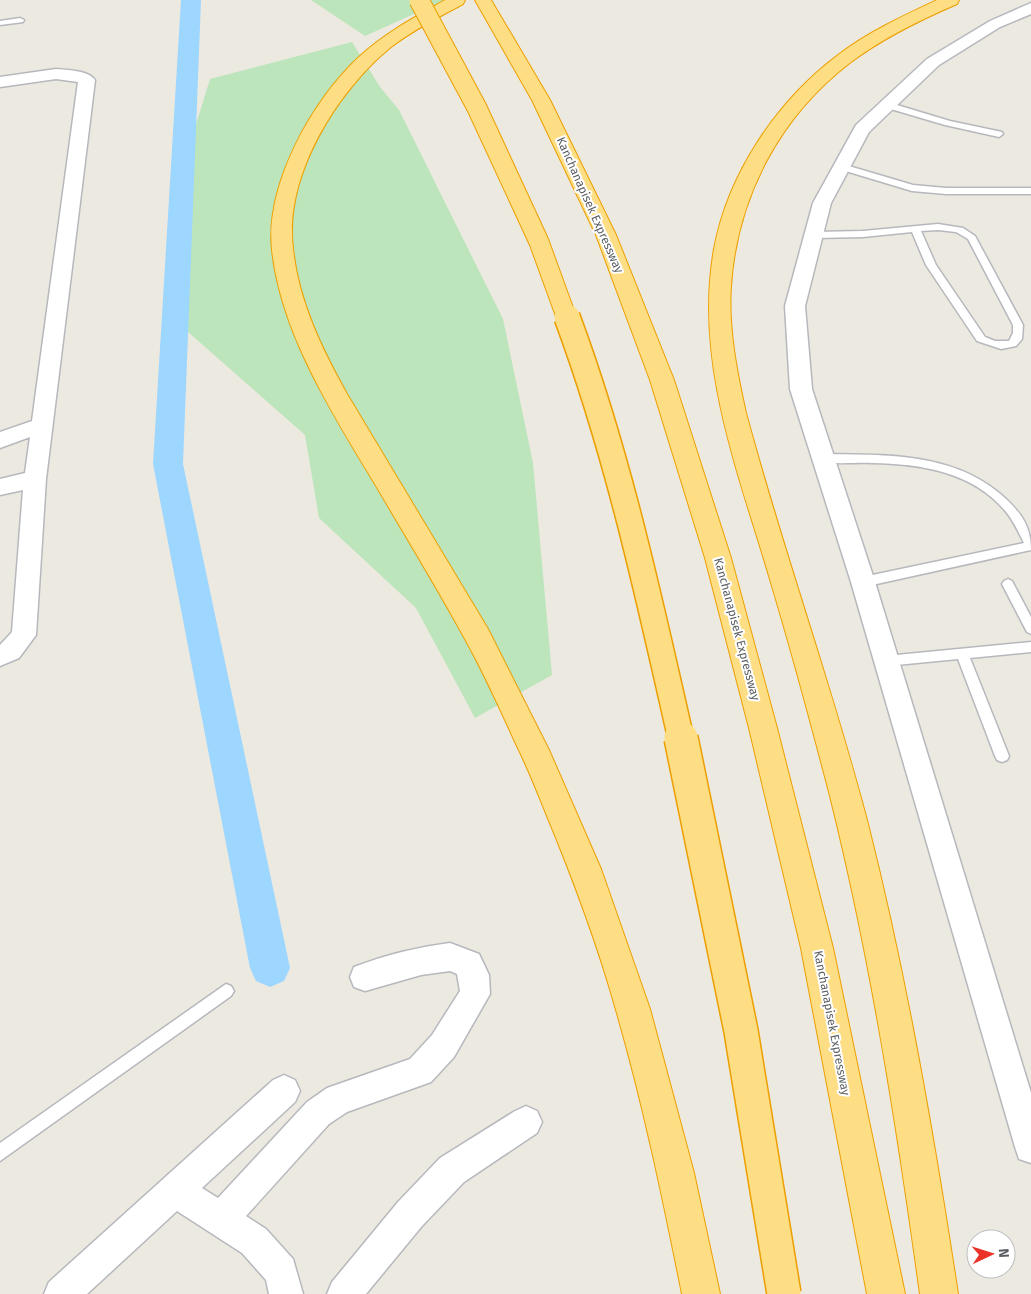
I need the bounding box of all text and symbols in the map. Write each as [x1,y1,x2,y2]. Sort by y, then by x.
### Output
street label: Kanchanapisek Expressway [554,135,626,275]
street label: Kanchanapisek Expressway [711,556,763,702]
street label: Kanchanapisek Expressway [811,949,853,1097]
north arrow [966,1229,1016,1279]
text: N [995,1248,1012,1258]

